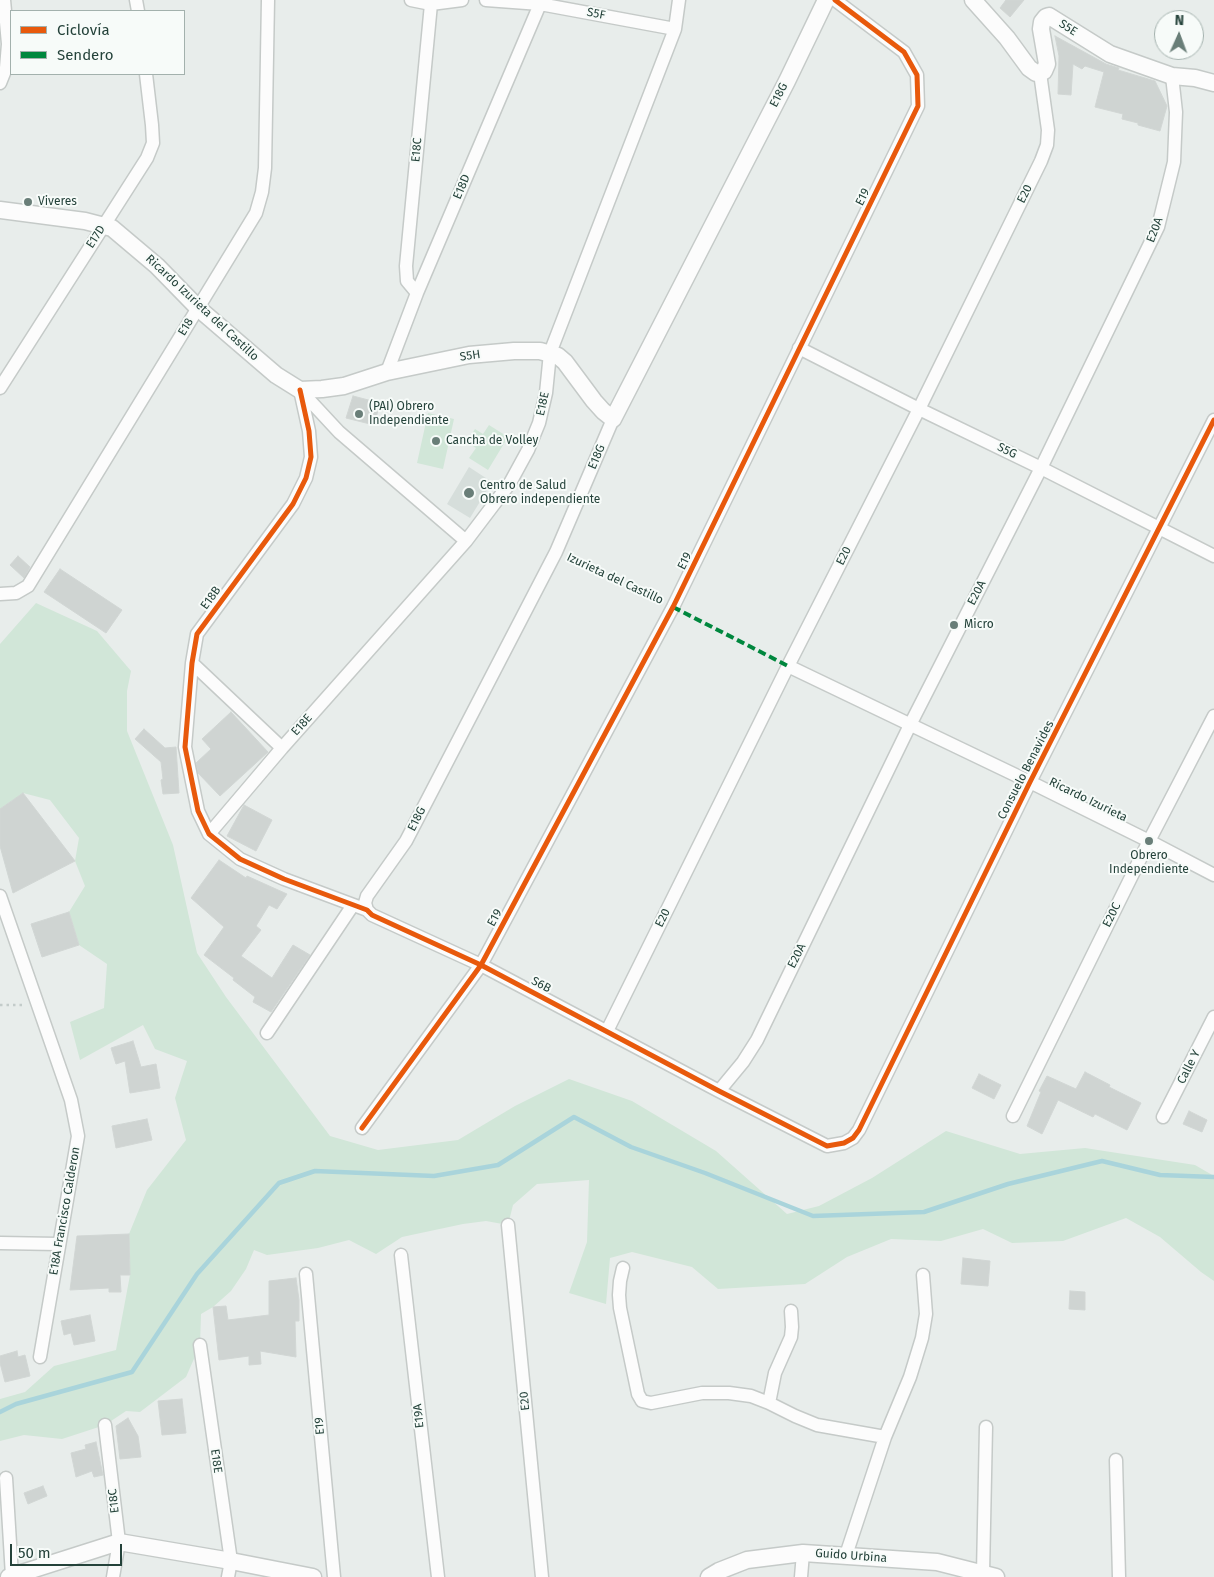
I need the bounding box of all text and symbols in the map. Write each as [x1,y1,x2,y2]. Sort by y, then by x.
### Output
street label: S5F [586,5,606,23]
legend [10,10,185,75]
north arrow [1154,10,1204,60]
text: N [1175,12,1184,29]
street label: S5E [1056,17,1080,39]
text: Ciclovía [57,21,110,39]
text: Sendero [57,46,113,64]
street label: E18G [767,80,791,110]
street label: E18C [409,137,425,163]
street label: E18D [450,172,474,202]
street label: E20 [1014,182,1036,206]
street label: E19 [853,186,873,208]
place label: Viveres [38,195,77,209]
marker: Viveres [22,196,34,208]
street label: E20A [1144,215,1166,245]
street label: E17D [83,223,109,251]
street label: Ricardo Izurieta del Castillo [142,252,262,364]
street label: E18 [175,316,197,338]
street label: S5H [459,347,481,365]
street label: E18E [533,391,553,417]
place label: (PAI) Obrero Independiente [369,400,449,428]
marker: (PAI) Obrero Independiente [353,408,365,420]
place label: Cancha de Volley [446,434,538,448]
marker: Cancha de Volley [430,435,442,447]
street label: S5G [995,440,1019,462]
street label: E18G [585,442,609,472]
place label: Centro de Salud Obrero independiente [480,479,600,507]
marker: Centro de Salud Obrero independiente [462,486,476,500]
street label: E20 [833,544,855,568]
street label: Izurieta del Castillo [564,550,666,608]
street label: E19 [675,550,695,572]
street label: E20A [965,578,989,608]
street label: E18B [198,584,224,612]
place label: Micro [964,618,994,632]
marker: Micro [948,619,960,631]
street label: E18E [288,711,316,739]
street label: Consuelo Benavides [995,718,1057,822]
street label: Ricardo Izurieta [1046,775,1130,825]
street label: E18G [405,804,429,834]
marker: Obrero Independiente [1143,835,1155,847]
place label: Obrero Independiente [1109,849,1189,877]
street label: E20C [1100,900,1124,930]
street label: E20 [652,906,674,930]
street label: E19 [485,907,505,929]
street label: E20A [785,941,809,971]
street label: S6B [529,974,553,996]
street label: Calle Y [1174,1048,1204,1086]
street label: E18A Francisco Calderon [47,1146,83,1276]
street label: E20 [517,1391,533,1411]
street label: E19A [411,1403,427,1429]
street label: E19 [312,1417,328,1435]
street label: E18E [207,1448,225,1474]
street label: E18C [105,1488,123,1514]
scale bar [12,1534,125,1566]
text: 50 m [18,1544,51,1562]
street label: Guido Urbina [815,1546,887,1566]

